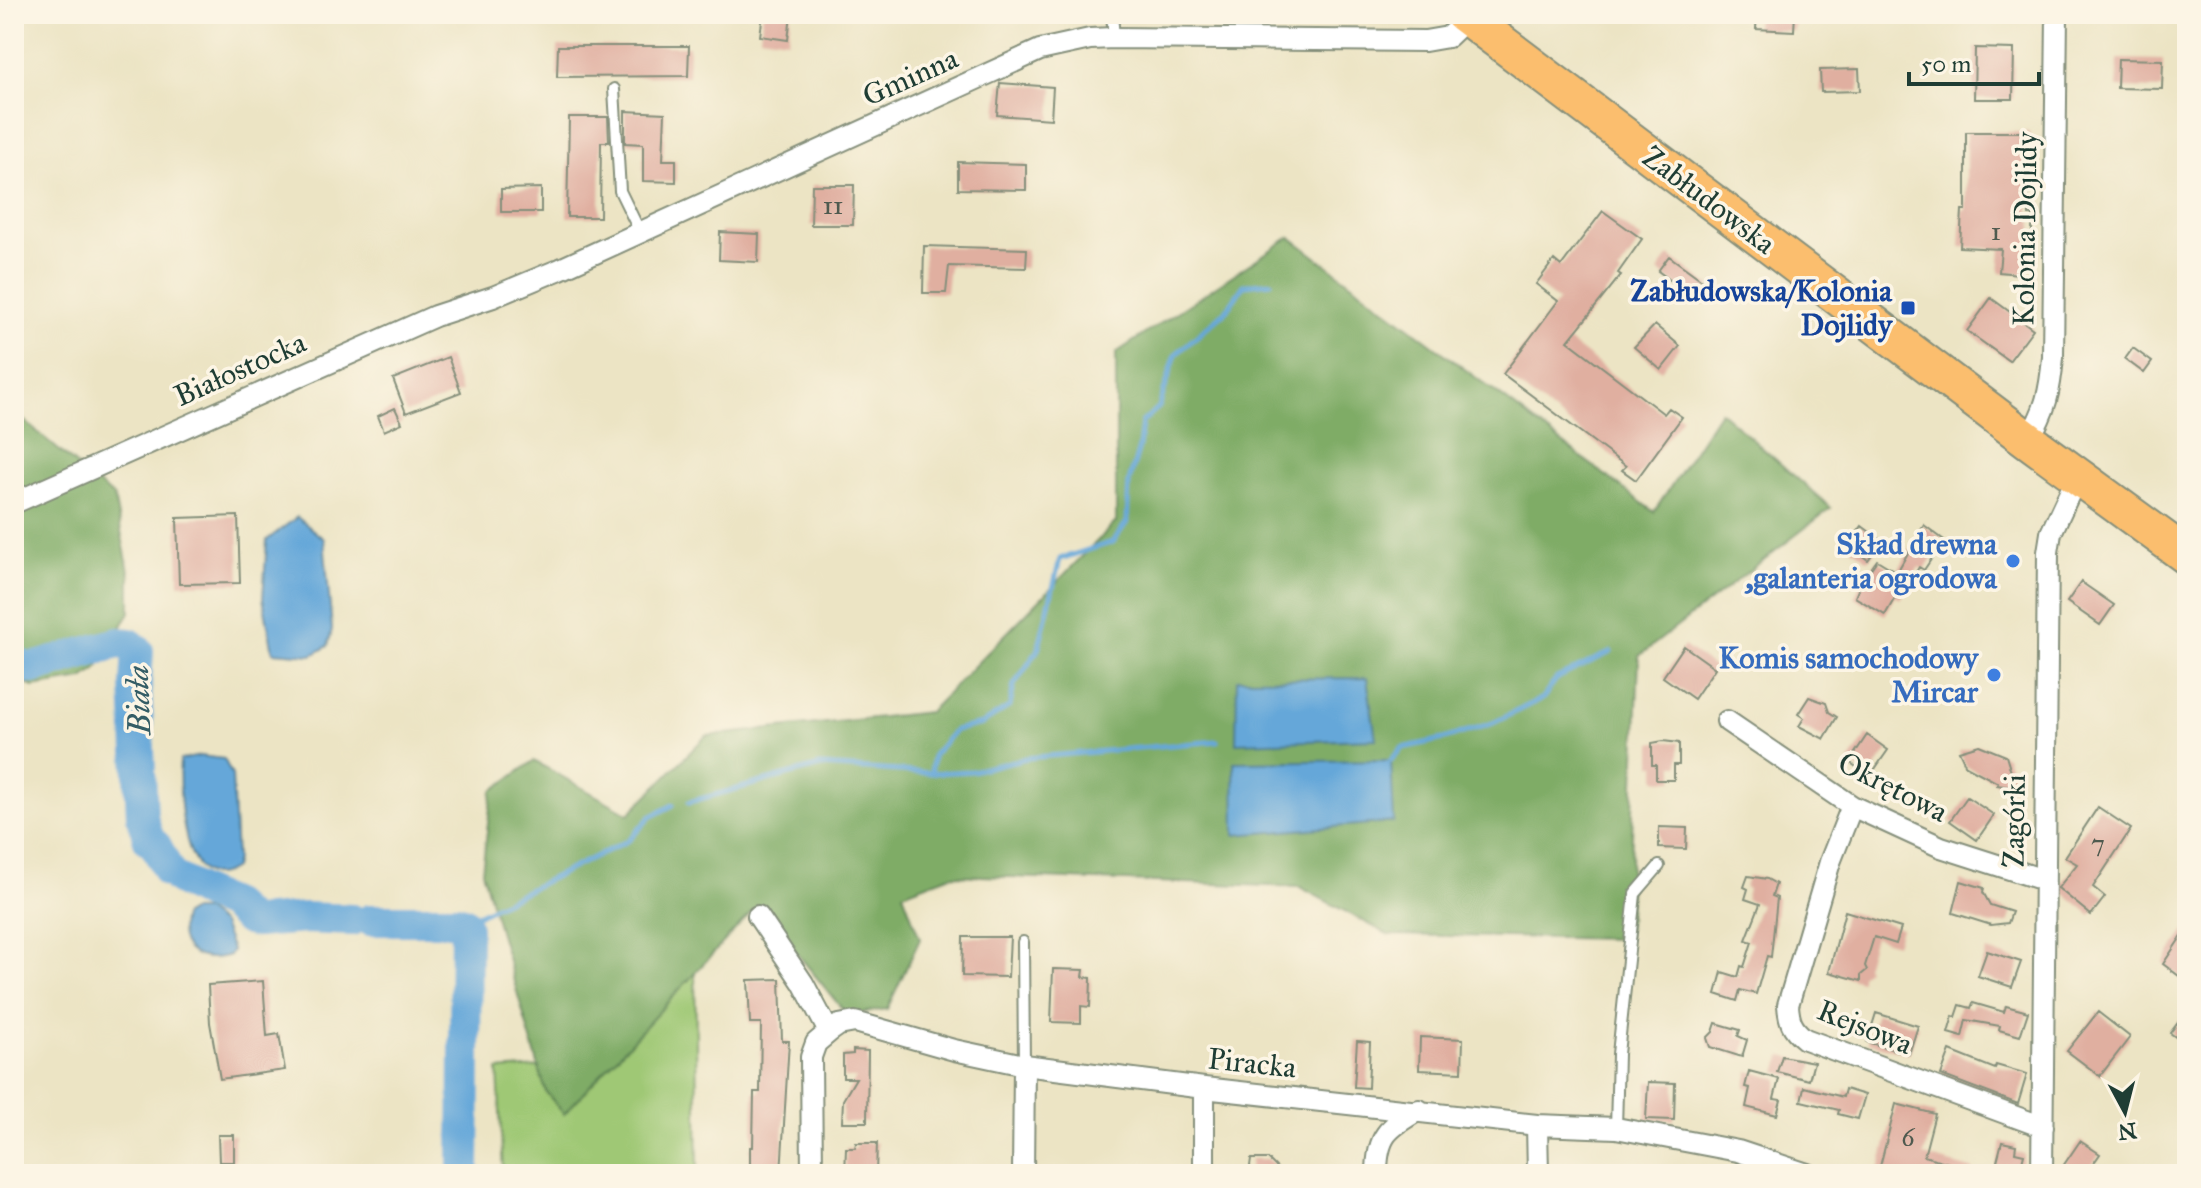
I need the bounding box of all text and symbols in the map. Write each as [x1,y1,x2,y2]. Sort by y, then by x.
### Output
scale bar [1909,36,2039,86]
street label: Gminna [857,40,964,114]
text: 50 m [1921,49,1971,79]
street label: Kolonia Dojlidy [2005,131,2045,327]
street label: Zabłudowska [1635,138,1783,262]
house number: 11 [823,189,843,221]
house number: 1 [1991,215,2001,247]
place label: Zabłudowska/Kolonia Dojlidy [1630,273,1893,343]
marker: Zabłudowska/Kolonia Dojlidy [1899,299,1917,317]
street label: Białostocka [169,324,312,414]
place label: Skład drewna ,galanteria ogrodowa [1744,526,1998,596]
marker: Skład drewna ,galanteria ogrodowa [2004,552,2022,570]
place label: Komis samochodowy Mircar [1718,640,1979,710]
water label: Biała [118,664,159,738]
marker: Komis samochodowy Mircar [1985,666,2003,684]
street label: Okrętowa [1832,744,1954,830]
street label: Zagórki [1995,774,2033,868]
house number: 7 [2091,827,2105,859]
street label: Rejsowa [1812,992,1918,1062]
street label: Piracka [1206,1040,1298,1086]
north arrow [2085,1072,2165,1152]
text: N [2116,1117,2138,1146]
house number: 6 [1901,1121,1915,1153]

